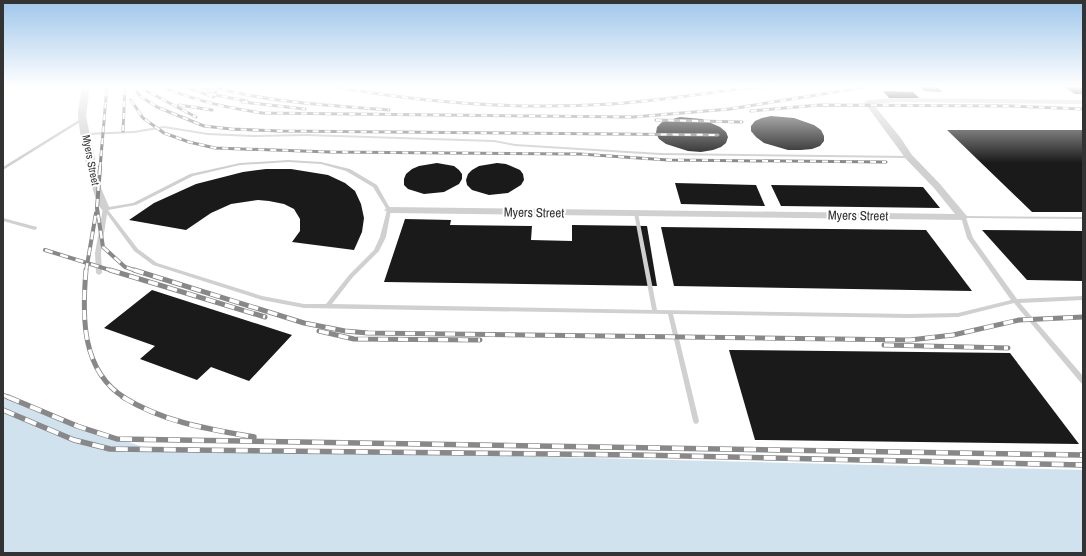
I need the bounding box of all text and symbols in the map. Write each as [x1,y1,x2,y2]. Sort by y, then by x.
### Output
street label: Myers Street [79,134,103,187]
street label: Myers Street [504,203,564,222]
street label: Myers Street [828,206,888,225]

